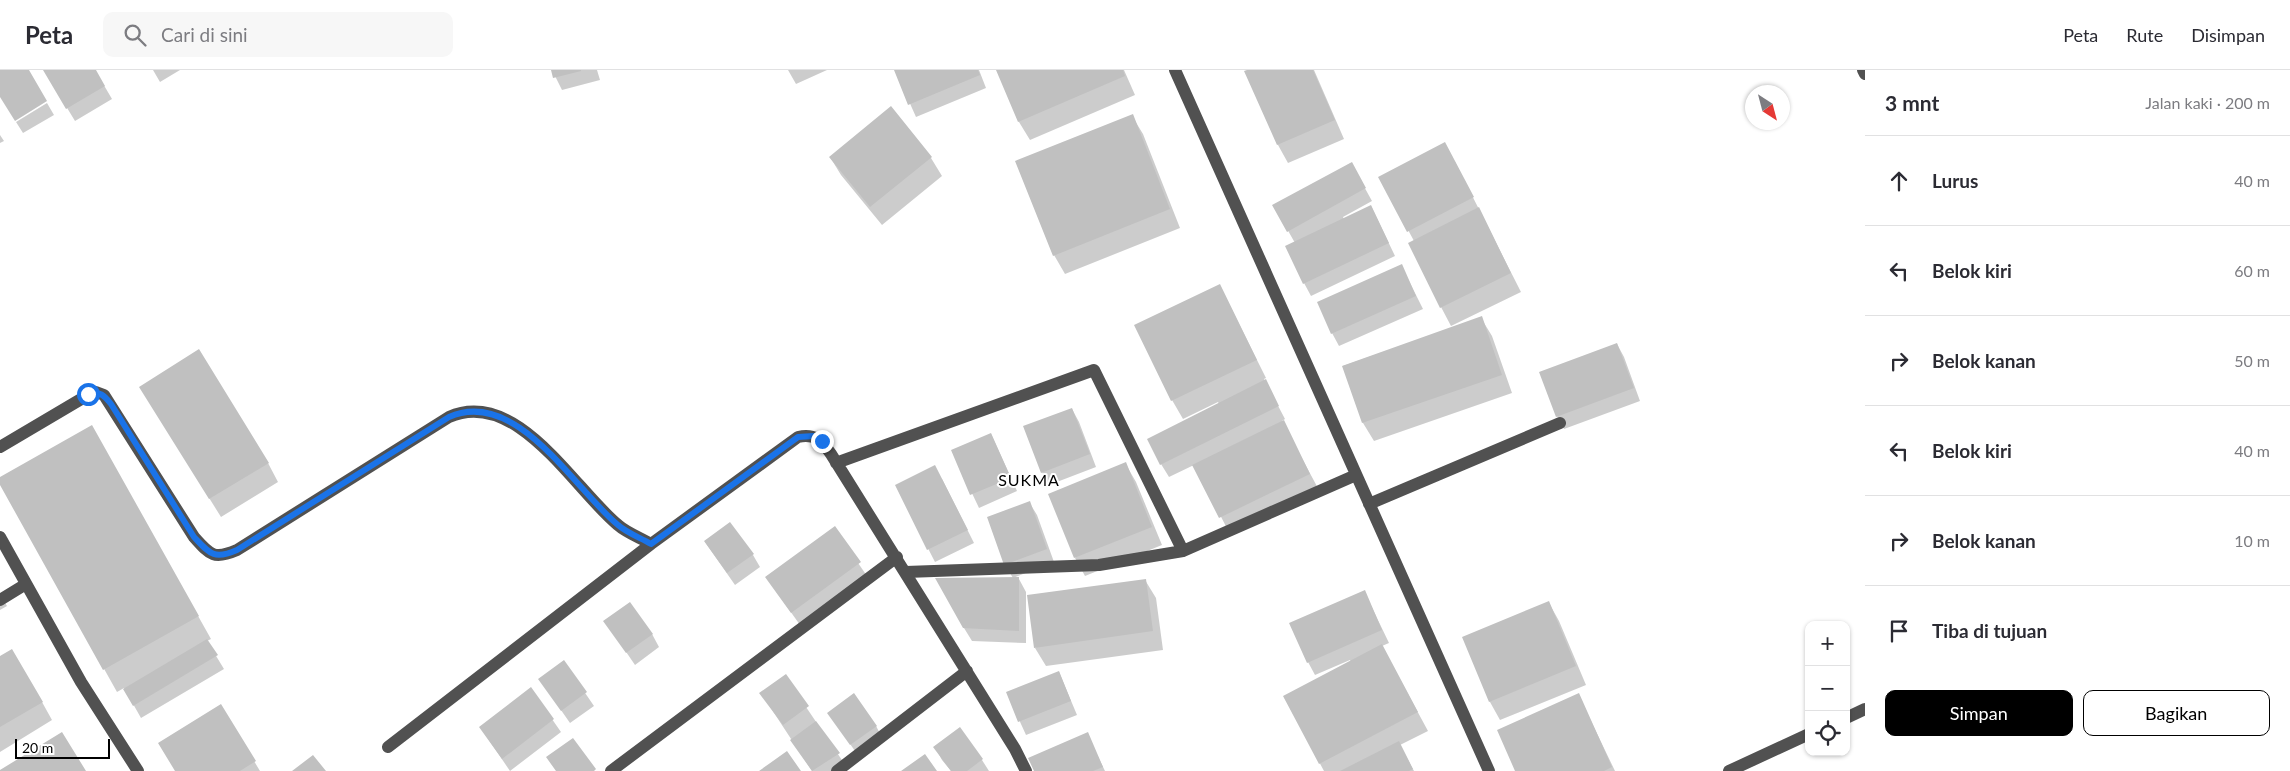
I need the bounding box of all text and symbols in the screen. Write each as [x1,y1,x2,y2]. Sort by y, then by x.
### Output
search box [103,12,453,57]
text: Peta [25,20,73,49]
icon: search [121,21,149,49]
text: Cari di sini [161,23,248,46]
text: Peta [2063,24,2098,46]
text: Rute [2126,24,2163,46]
text: Disimpan [2191,24,2265,46]
north arrow [1745,85,1790,130]
text: 3 mnt [1885,90,1939,115]
text: Jalan kaki · 200 m [2145,93,2270,112]
icon: ahead [1885,167,1913,195]
text: Lurus [1932,169,1978,192]
text: 40 m [2234,171,2270,190]
icon: left [1885,257,1913,285]
text: Belok kiri [1932,259,2012,282]
text: 60 m [2234,261,2270,280]
icon: right [1885,347,1913,375]
text: Belok kanan [1932,349,2036,372]
text: 50 m [2234,351,2270,370]
route start [77,383,100,406]
route end [811,430,834,453]
icon: left [1885,437,1913,465]
text: Belok kiri [1932,439,2012,462]
text: 40 m [2234,441,2270,460]
district label: SUKMA [998,470,1060,489]
icon: right [1885,527,1913,555]
text: Belok kanan [1932,529,2036,552]
text: 10 m [2234,531,2270,550]
icon: arrive [1885,617,1913,645]
text: Tiba di tujuan [1932,619,2047,642]
map controls [1805,621,1850,756]
button: + [1805,621,1850,666]
button: − [1805,666,1850,711]
button: Simpan [1885,690,2073,736]
button: Bagikan [2083,690,2270,736]
button: locate [1805,711,1850,756]
scale bar [15,736,110,759]
text: 20 m [22,739,53,756]

